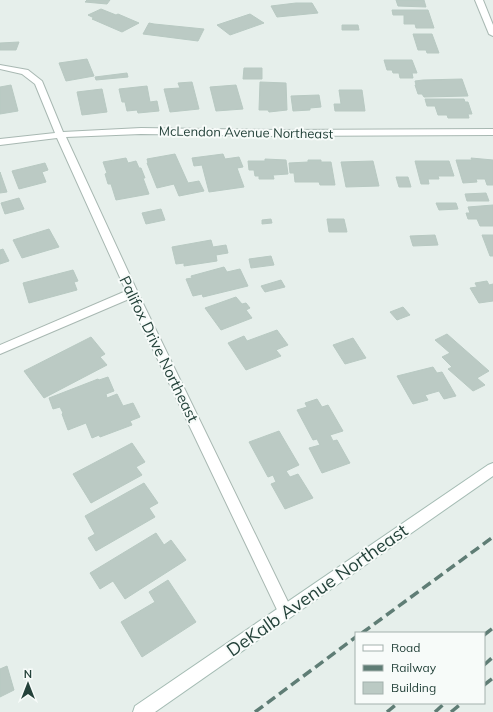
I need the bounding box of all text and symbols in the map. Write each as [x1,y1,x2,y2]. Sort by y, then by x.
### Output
street label: McLendon Avenue Northeast [159,122,334,142]
street label: Palifox Drive Northeast [115,273,203,425]
street label: DeKalb Avenue Northeast [222,519,412,661]
legend [355,632,485,704]
text: Road [391,640,420,655]
text: Railway [391,660,437,675]
north arrow [8,664,48,704]
text: N [24,667,32,681]
text: Building [391,680,436,695]

